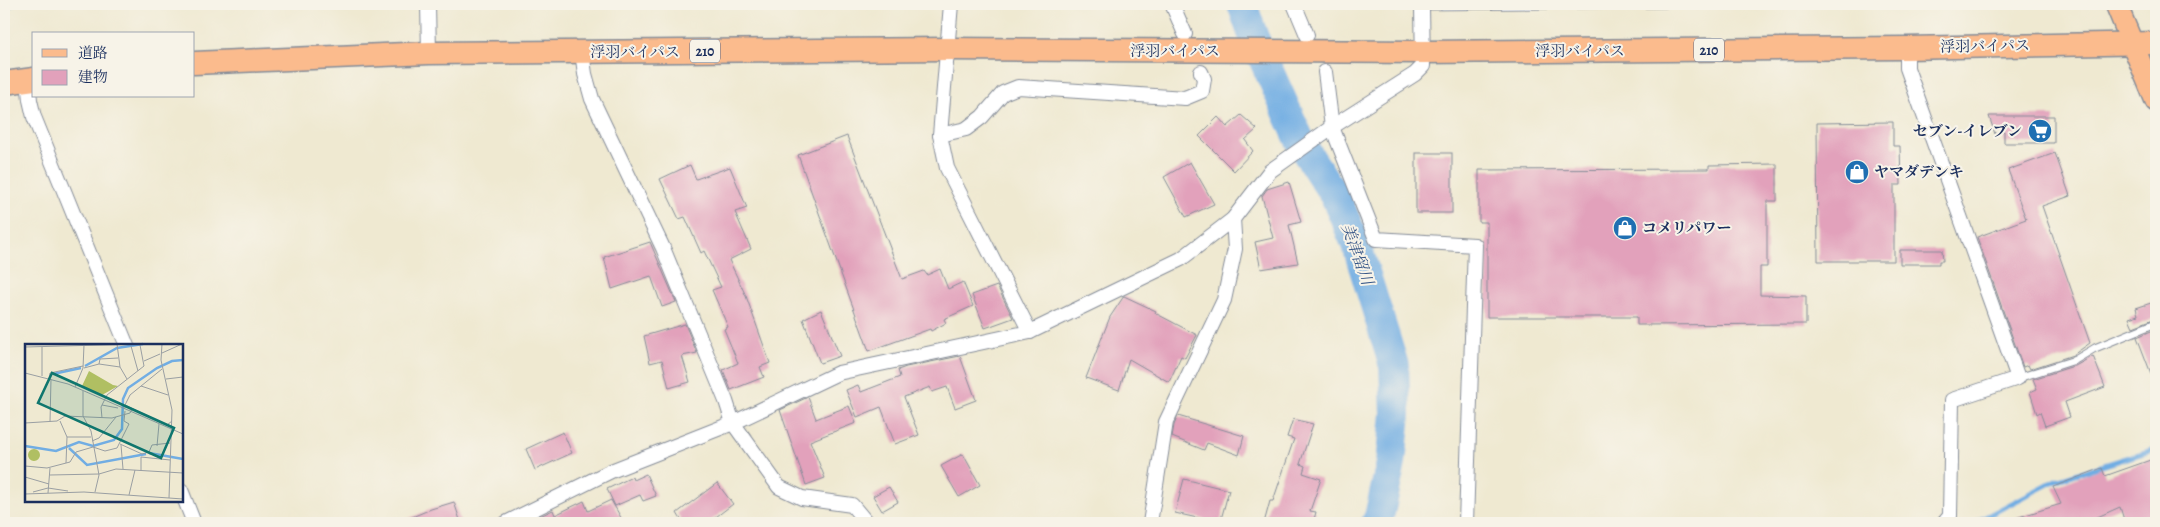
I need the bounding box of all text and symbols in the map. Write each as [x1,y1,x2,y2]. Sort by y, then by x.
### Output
legend [32,32,195,98]
street label: 浮羽バイパス [1940,35,2030,57]
road number: 210 [1694,38,1724,62]
road number: 210 [690,40,720,62]
street label: 浮羽バイパス [1130,41,1220,61]
street label: 浮羽バイパス [1535,41,1625,61]
street label: 浮羽バイパス [590,42,680,62]
text: 道路 [78,43,108,63]
text: 建物 [78,67,108,87]
supermarket icon: セブン-イレブン [2027,118,2053,144]
place label: セブン-イレブン [1913,121,2022,141]
shop icon: ヤマダデンキ [1844,159,1870,185]
place label: ヤマダデンキ [1874,162,1964,182]
shop icon: コメリパワー [1612,215,1638,241]
place label: コメリパワー [1642,218,1732,238]
water label: 美津留川 [1336,221,1379,290]
inset map [25,344,182,502]

